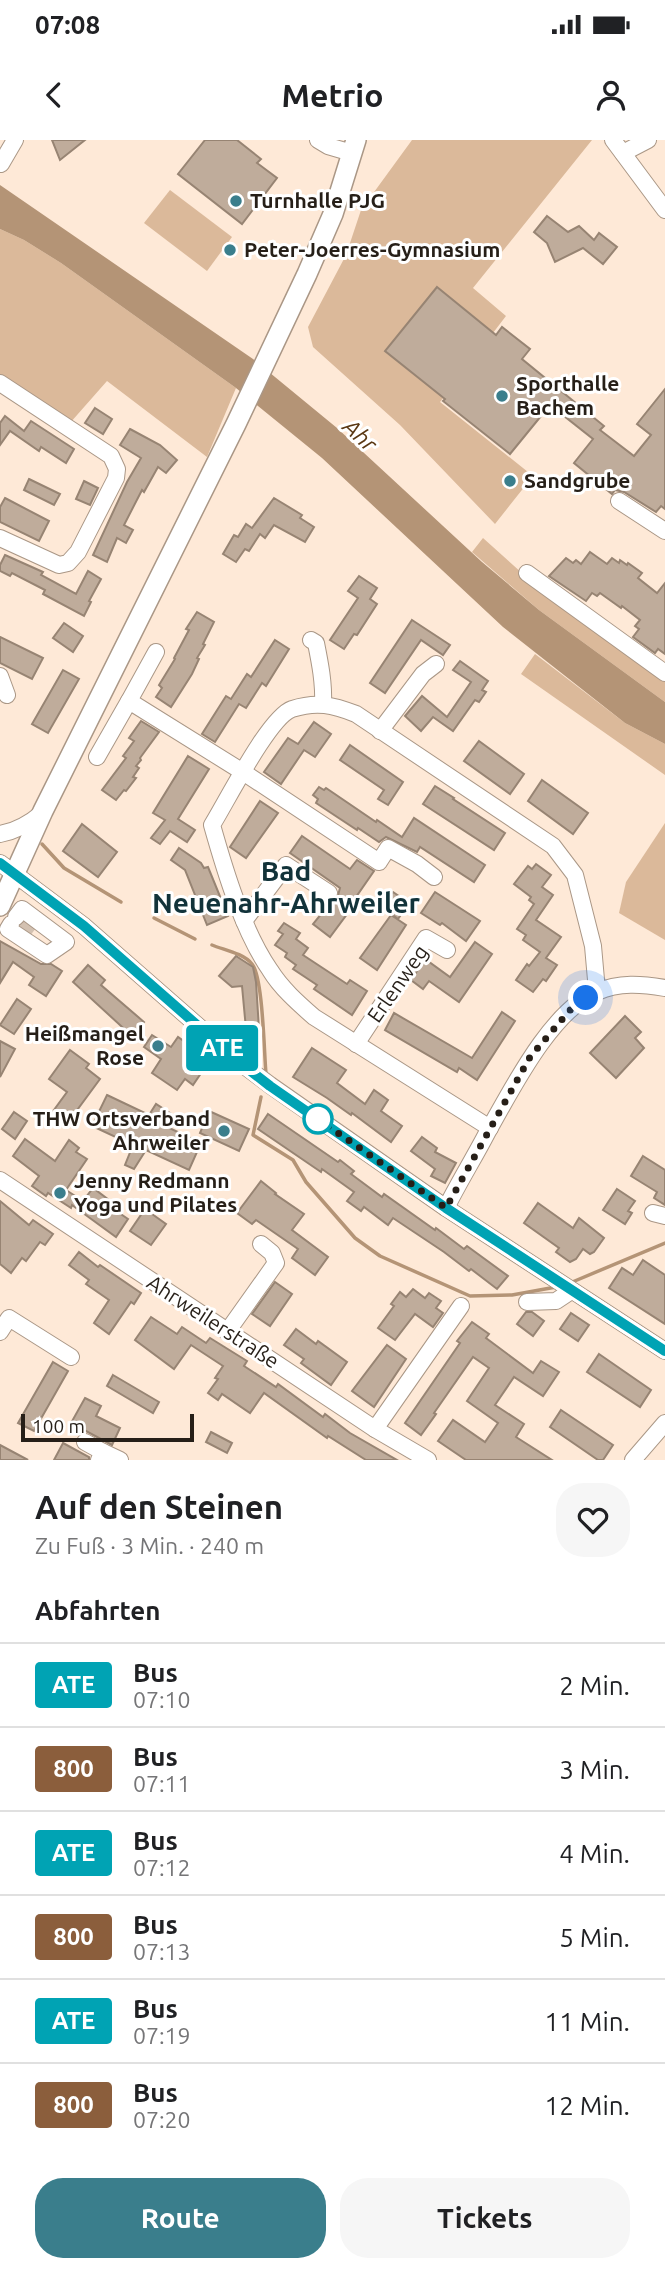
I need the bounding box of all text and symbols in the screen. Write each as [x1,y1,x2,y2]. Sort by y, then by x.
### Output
text: 07:08 [35,10,100,39]
icon: back [35,76,73,114]
icon: person [592,76,630,114]
text: Metrio [281,77,384,113]
place label: Turnhalle PJG [250,188,385,212]
marker: Turnhalle PJG [228,193,244,209]
place label: Peter-Joerres-Gymnasium [244,237,500,261]
marker: Peter-Joerres-Gymnasium [222,242,238,258]
place label: Sporthalle Bachem [516,371,619,419]
marker: Sporthalle Bachem [494,388,510,404]
water label: Ahr [338,412,383,457]
place label: Sandgrube [524,468,630,492]
marker: Sandgrube [502,473,518,489]
district label: Bad Neuenahr-Ahrweiler [152,855,421,918]
street label: Erlenweg [362,940,432,1027]
your location [568,980,603,1015]
place label: Heißmangel Rose [25,1021,144,1069]
line badge: ATE [182,1025,262,1071]
text: ATE [200,1034,244,1061]
marker: Heißmangel Rose [150,1038,166,1054]
unlabelled marker [303,1104,333,1134]
place label: THW Ortsverband Ahrweiler [33,1106,210,1154]
marker: THW Ortsverband Ahrweiler [216,1123,232,1139]
place label: Jenny Redmann Yoga und Pilates [74,1168,237,1216]
marker: Jenny Redmann Yoga und Pilates [52,1185,68,1201]
street label: Ahrweilerstraße [143,1270,284,1373]
scale bar [21,1411,194,1443]
text: 100 m [32,1415,85,1437]
button: heart [556,1483,630,1557]
text: Auf den Steinen [35,1488,283,1525]
text: Zu Fuß · 3 Min. · 240 m [35,1533,264,1558]
text: Abfahrten [35,1596,160,1625]
text: Bus [133,1658,178,1687]
text: ATE [52,1671,95,1698]
text: 2 Min. [559,1671,630,1700]
text: 07:10 [133,1687,191,1712]
text: Bus [133,1742,178,1771]
text: 800 [53,1755,94,1782]
text: 3 Min. [559,1755,630,1784]
text: 07:11 [133,1771,191,1796]
text: Bus [133,1826,178,1855]
text: ATE [52,1839,95,1866]
text: 4 Min. [559,1839,630,1868]
text: 07:12 [133,1855,191,1880]
text: Bus [133,1910,178,1939]
text: 800 [53,1923,94,1950]
text: 5 Min. [559,1923,630,1952]
text: 07:13 [133,1939,191,1964]
text: Bus [133,1994,178,2023]
text: ATE [52,2007,95,2034]
text: 11 Min. [545,2007,630,2036]
text: 07:19 [133,2023,191,2048]
text: Bus [133,2078,178,2107]
text: 800 [53,2091,94,2118]
text: 12 Min. [545,2091,630,2120]
text: 07:20 [133,2107,191,2132]
button: Route [35,2178,326,2258]
button: Tickets [340,2178,630,2258]

